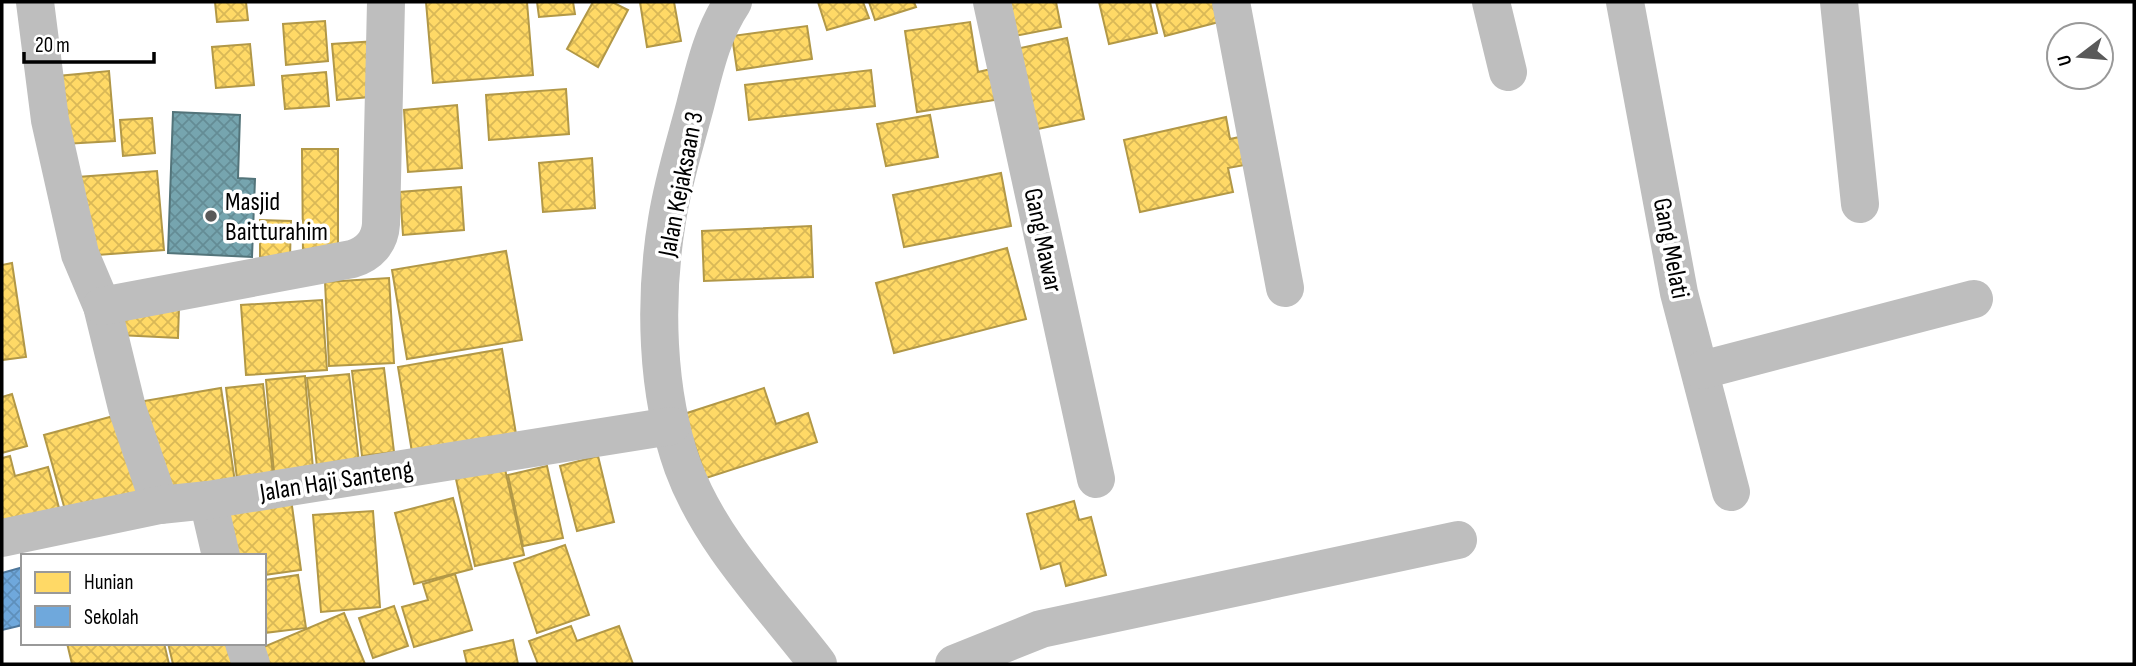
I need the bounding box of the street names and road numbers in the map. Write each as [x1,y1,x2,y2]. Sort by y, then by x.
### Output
street label: Jalan Kejaksaan 3 [652,109,711,260]
street label: Gang Mawar [1016,185,1069,296]
street label: Gang Melati [1646,195,1695,301]
street label: Jalan Haji Santeng [257,454,415,509]

